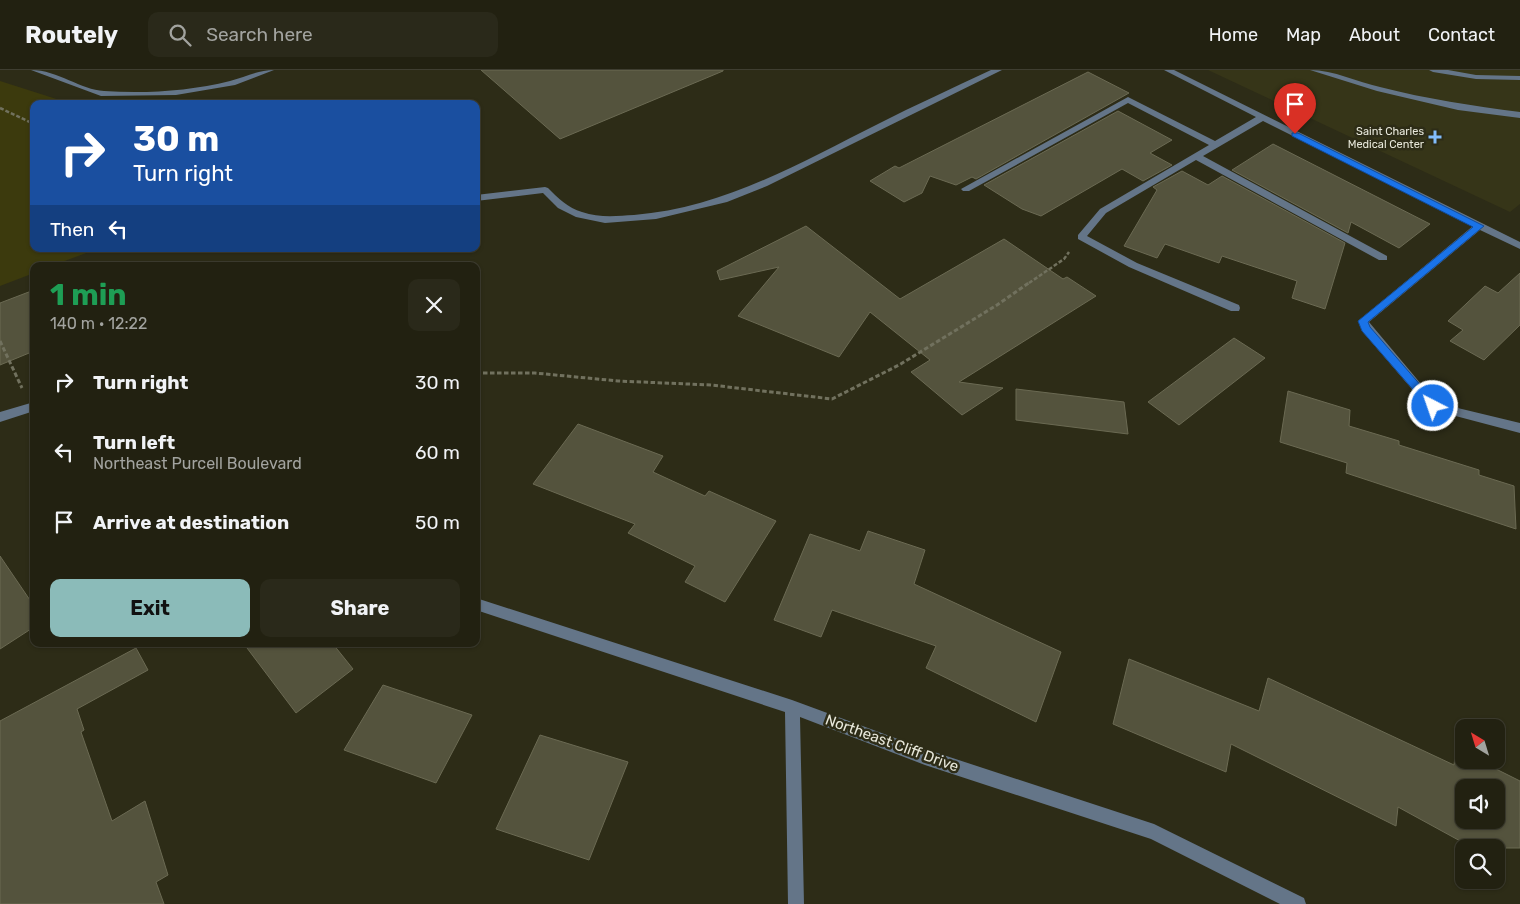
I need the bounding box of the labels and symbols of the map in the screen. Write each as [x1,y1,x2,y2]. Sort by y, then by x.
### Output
pin [1274,83,1316,134]
place label: Saint Charles Medical Center [1348,125,1425,151]
marker: Saint Charles Medical Center [1428,130,1442,144]
position arrow [1406,379,1458,431]
street label: Northeast Cliff Drive [823,710,961,776]
north arrow [1455,719,1505,769]

